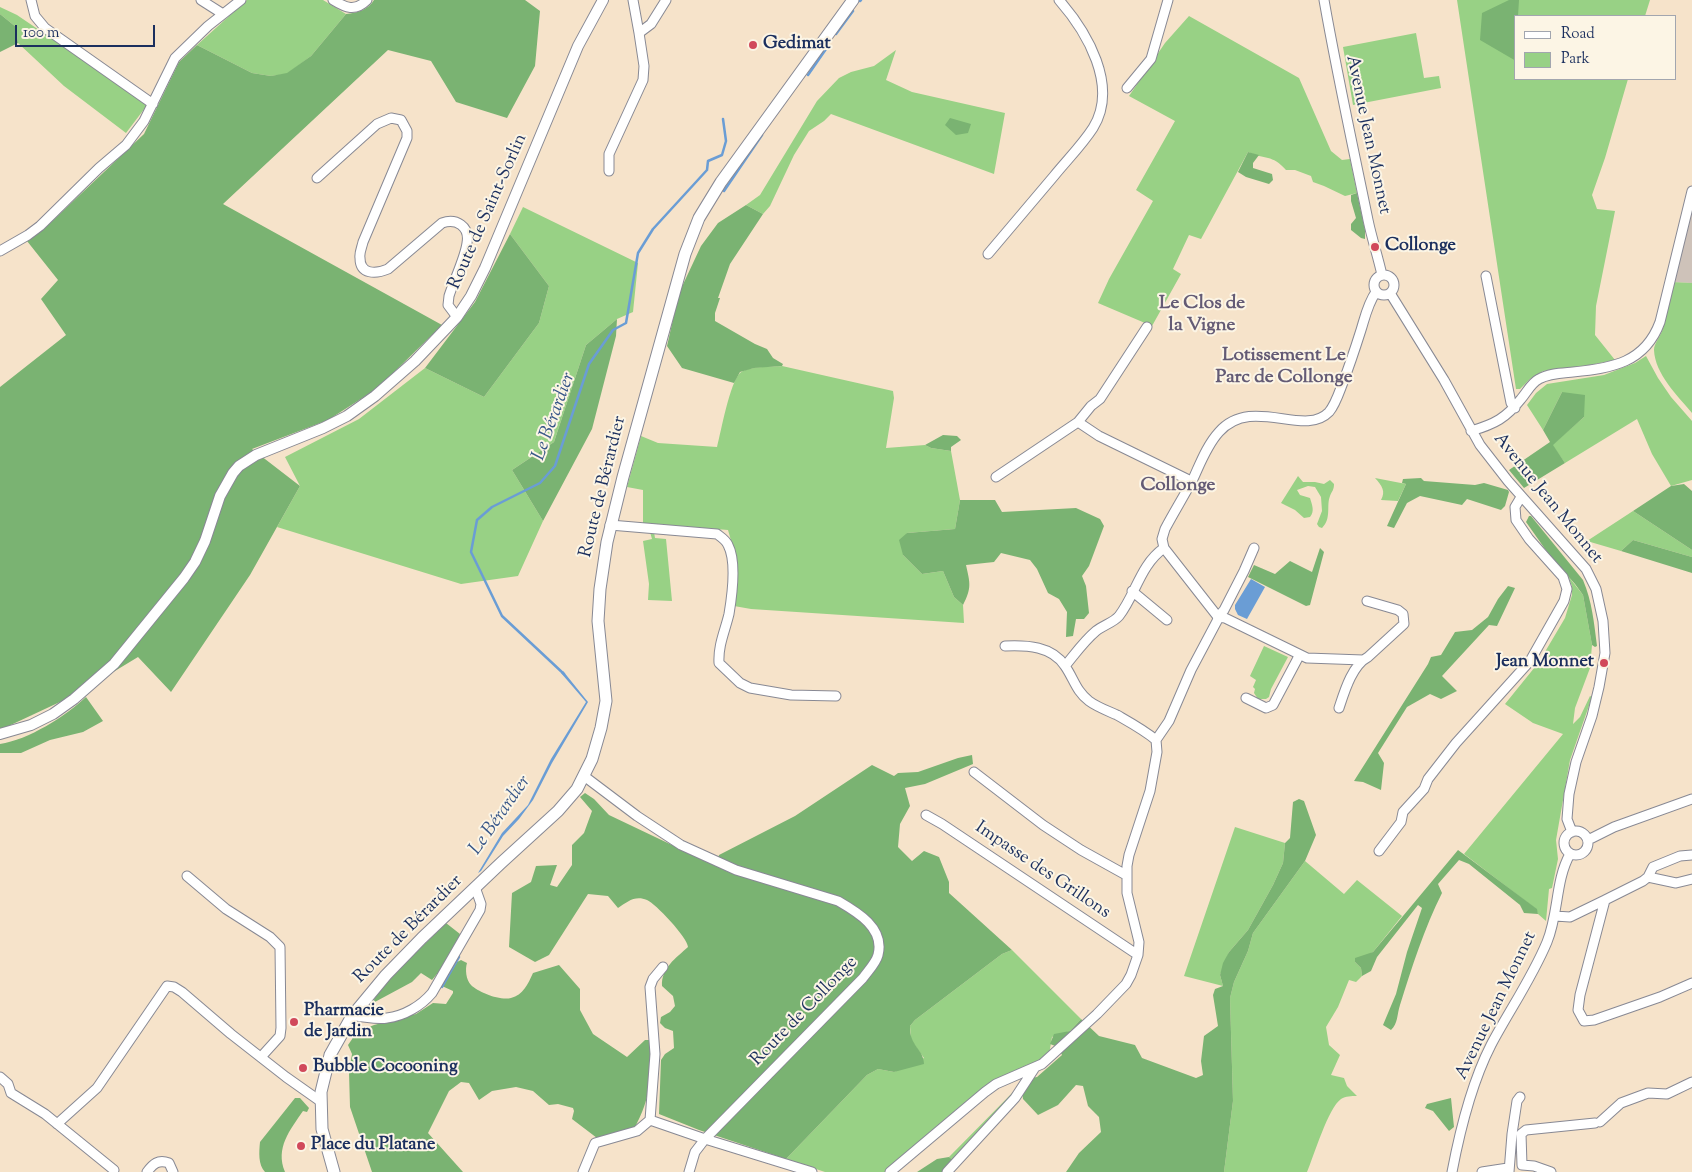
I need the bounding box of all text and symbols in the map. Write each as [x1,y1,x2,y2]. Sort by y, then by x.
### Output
scale bar [18,15,158,47]
legend [1514,15,1677,80]
text: 100 m [23,23,59,44]
text: Road [1561,24,1595,45]
place label: Gedimat [763,34,831,56]
marker: Gedimat [747,39,759,51]
text: Park [1561,49,1590,70]
street label: Avenue Jean Monnet [1340,54,1394,216]
street label: Route de Saint-Sorlin [445,131,533,293]
place label: Collonge [1385,236,1456,258]
marker: Collonge [1369,241,1381,253]
district label: Le Clos de la Vigne [1159,294,1245,338]
district label: Lotissement Le Parc de Collonge [1215,346,1353,390]
water label: Le Bérardier [529,370,581,464]
street label: Route de Bérardier [576,414,632,560]
street label: Avenue Jean Monnet [1488,429,1606,569]
district label: Collonge [1141,476,1215,498]
place label: Jean Monnet [1496,652,1594,674]
marker: Jean Monnet [1598,657,1610,669]
water label: Le Bérardier [465,772,537,860]
street label: Impasse des Grillons [970,818,1114,924]
street label: Route de Bérardier [350,871,468,989]
street label: Avenue Jean Monnet [1452,928,1542,1084]
street label: Route de Collonge [747,953,863,1071]
place label: Pharmacie de Jardin [304,1001,384,1044]
marker: Pharmacie de Jardin [288,1016,300,1028]
place label: Bubble Cocooning [313,1057,458,1079]
marker: Bubble Cocooning [297,1062,309,1074]
place label: Place du Platane [311,1135,435,1157]
marker: Place du Platane [295,1140,307,1152]

